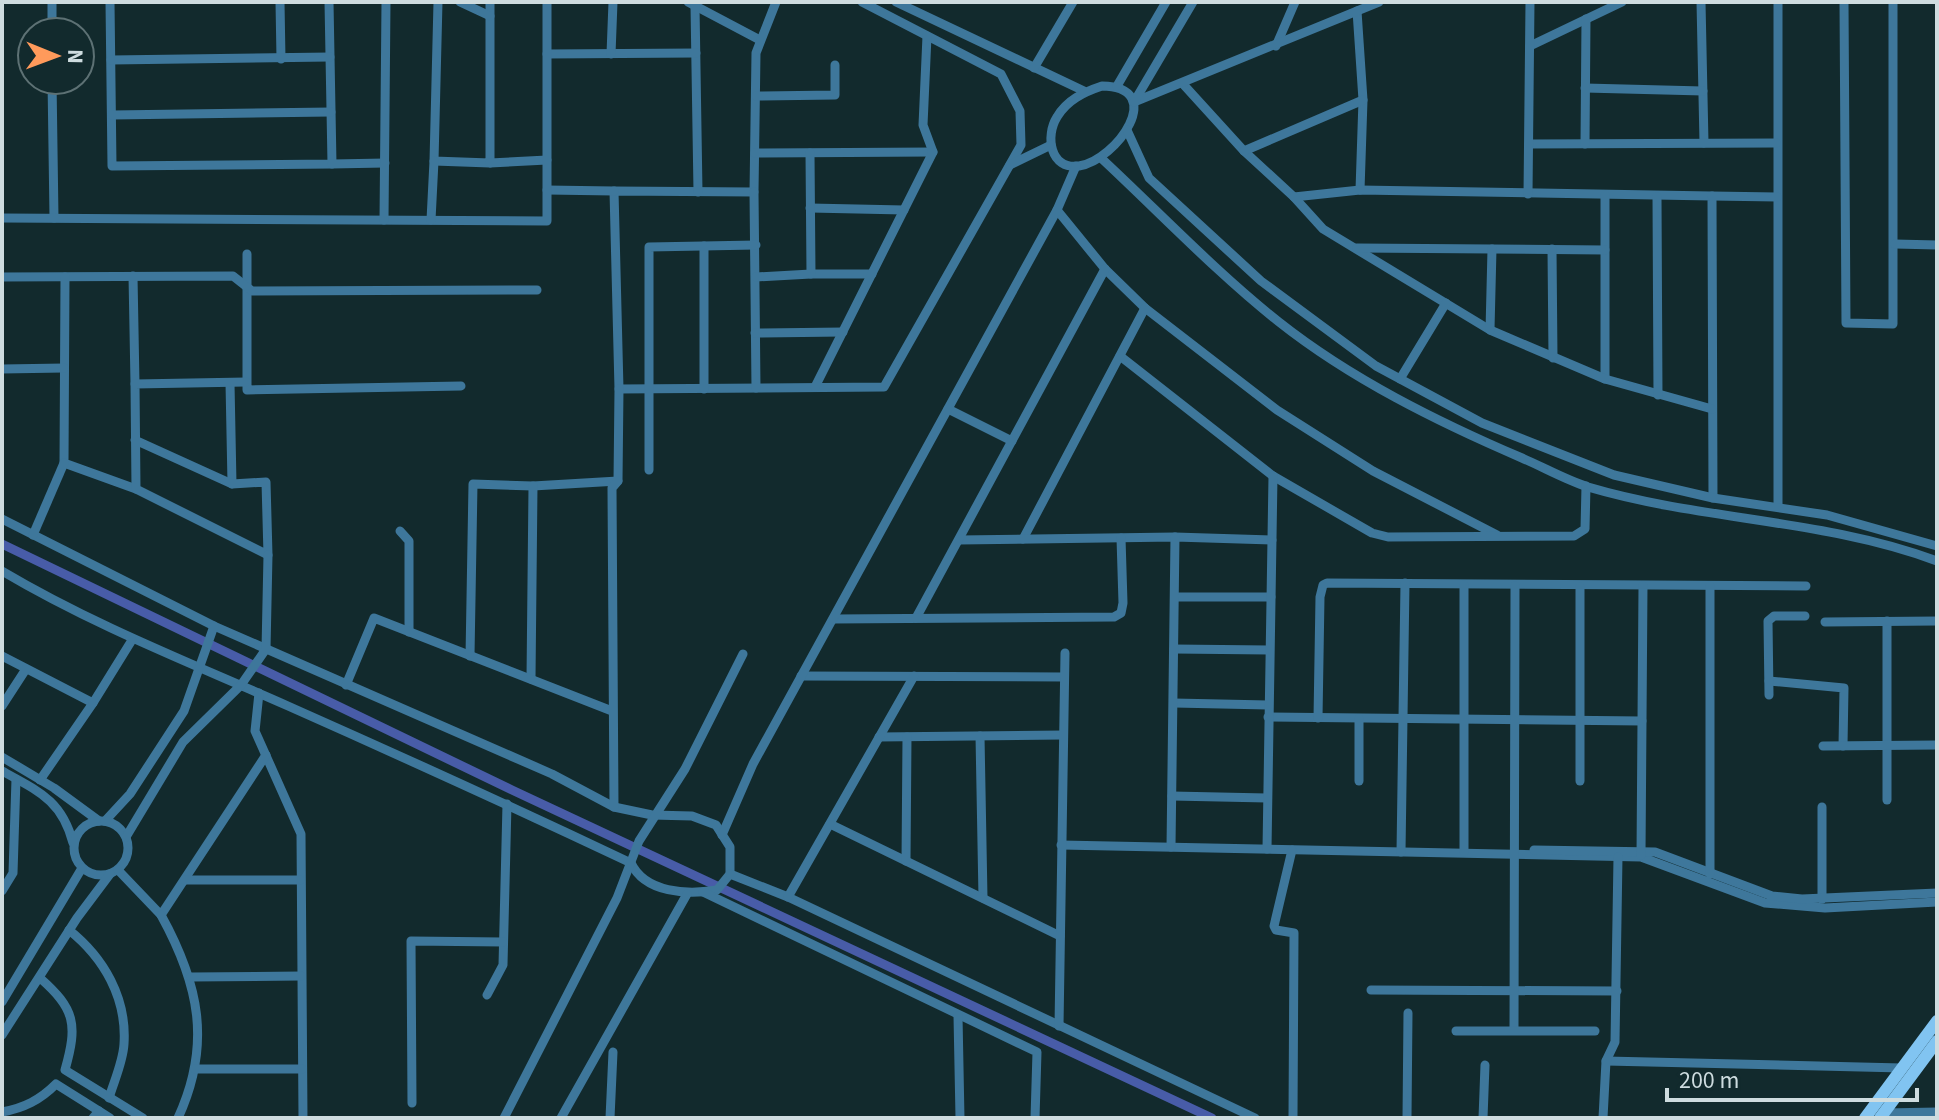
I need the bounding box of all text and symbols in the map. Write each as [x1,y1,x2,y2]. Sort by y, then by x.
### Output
north arrow [16,16,96,96]
text: N [59,49,91,64]
scale bar [1667,1052,1917,1102]
text: 200 m [1679,1063,1739,1098]

